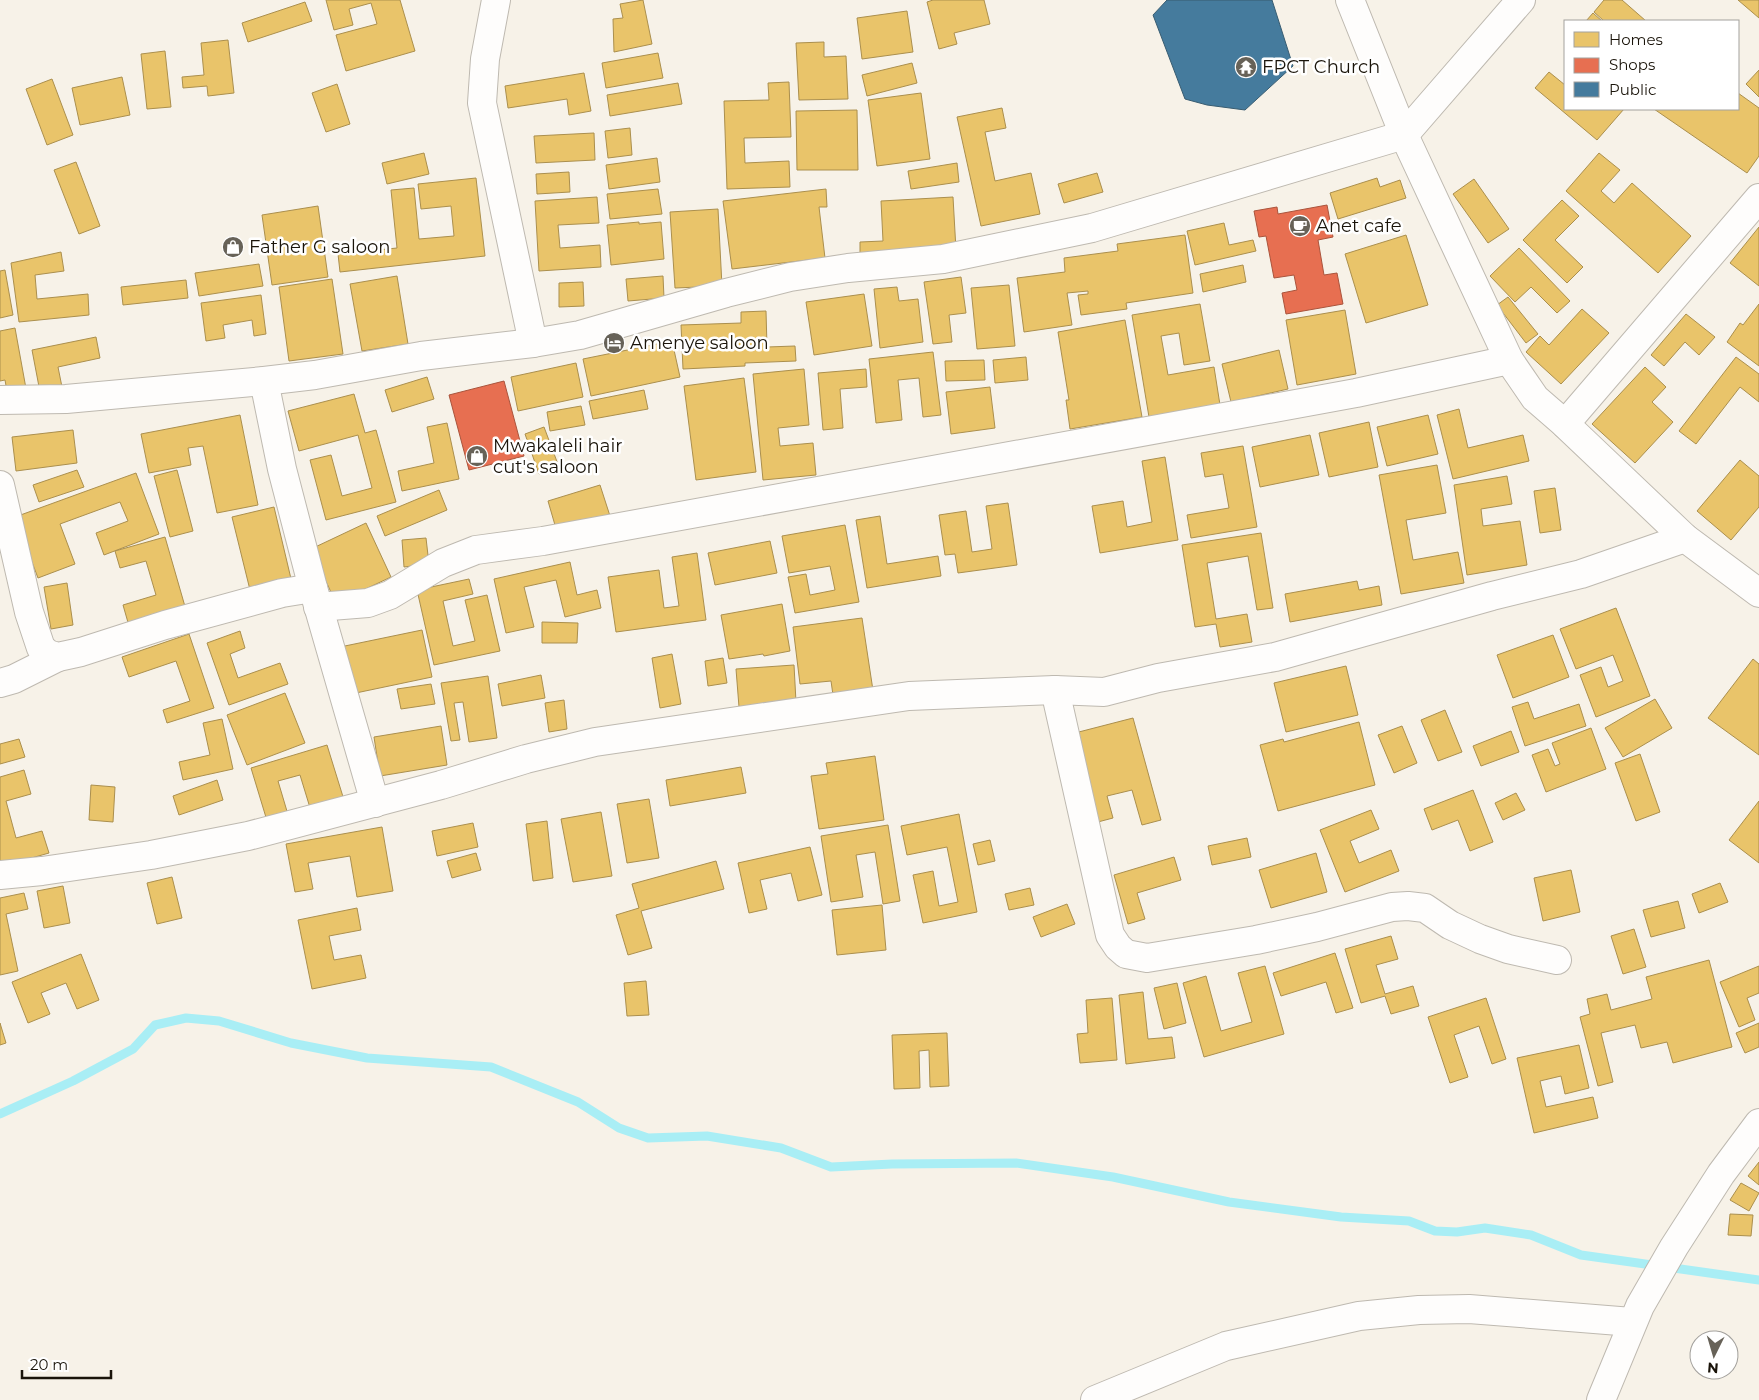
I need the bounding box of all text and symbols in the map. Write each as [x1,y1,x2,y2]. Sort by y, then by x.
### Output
legend [1564,20,1739,110]
text: Homes [1609,30,1663,49]
temple icon: FPCT Church [1234,55,1258,79]
text: Shops [1609,55,1655,74]
place label: FPCT Church [1262,56,1380,78]
text: Public [1609,80,1657,99]
cafe icon: Anet cafe [1288,214,1312,238]
place label: Anet cafe [1316,215,1402,237]
shop icon: Father G saloon [221,235,245,259]
place label: Father G saloon [249,236,391,258]
hotel icon: Amenye saloon [602,331,626,355]
place label: Amenye saloon [630,332,769,354]
place label: Mwakaleli hair cut's saloon [493,435,622,478]
shop icon: Mwakaleli hair cut's saloon [465,444,489,468]
north arrow [1689,1330,1739,1380]
scale bar [22,1348,111,1380]
text: 20 m [30,1355,68,1374]
text: N [1706,1358,1719,1377]

